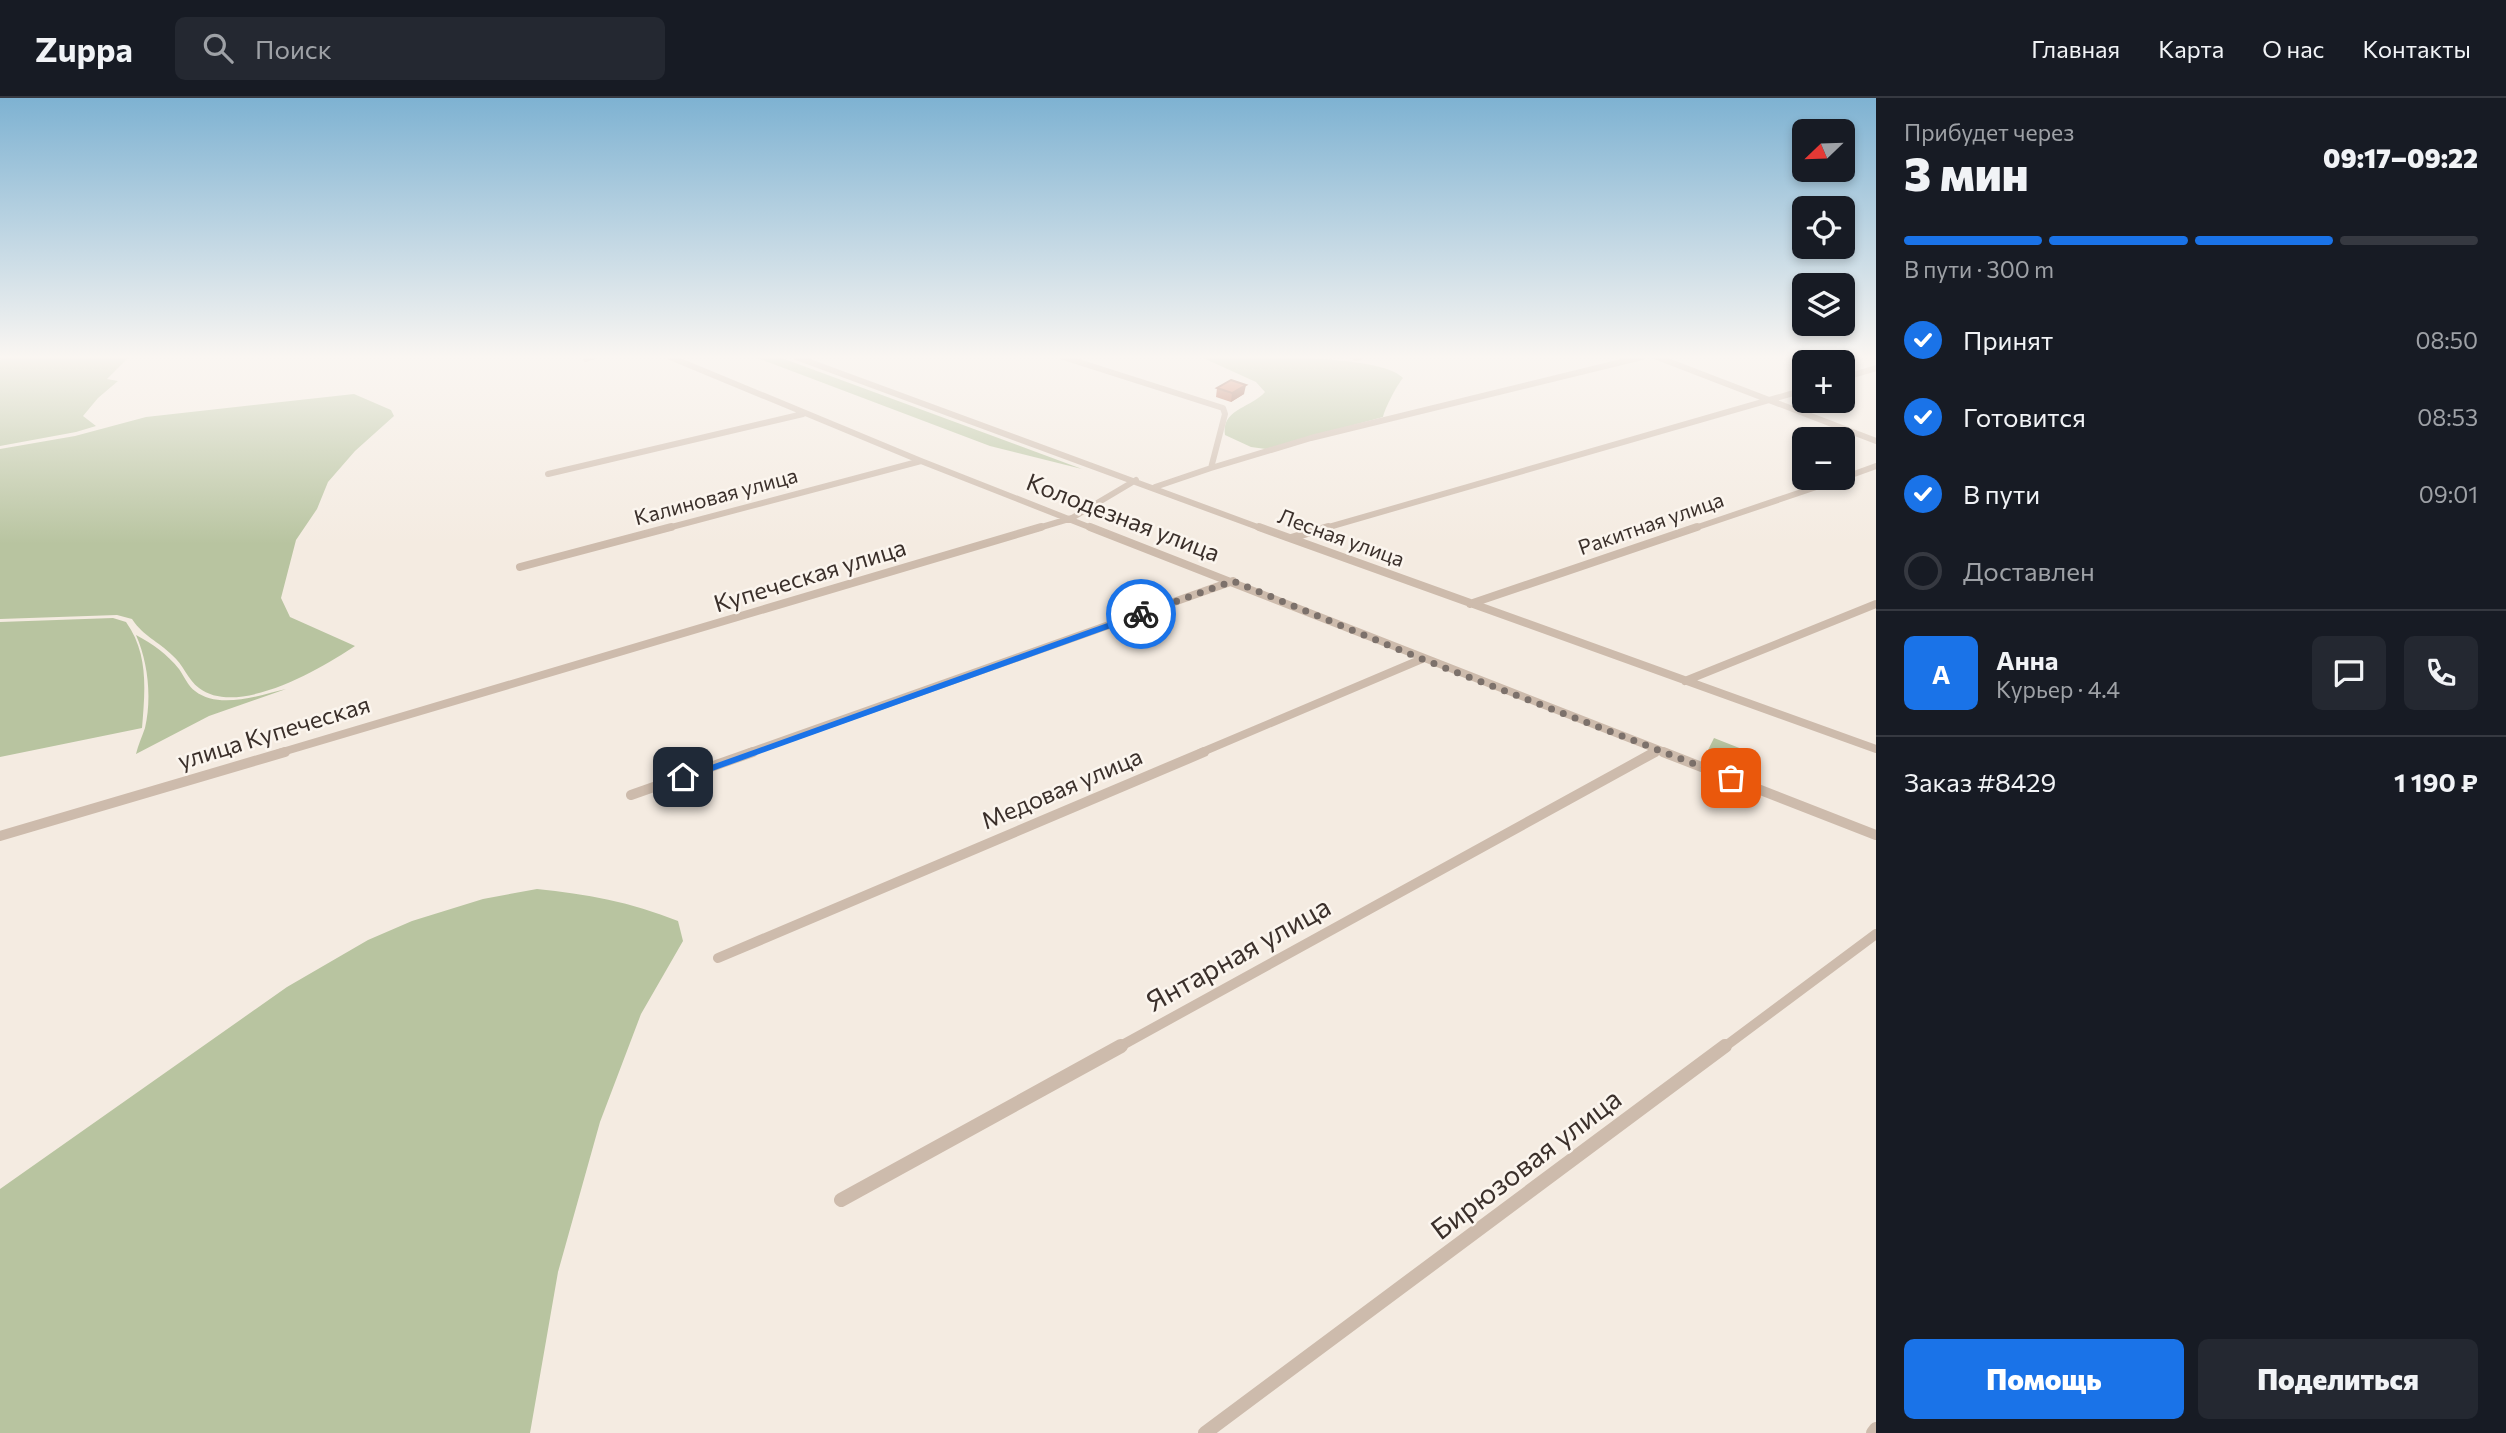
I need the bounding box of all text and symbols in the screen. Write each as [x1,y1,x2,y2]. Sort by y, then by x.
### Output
search box [175,17,665,80]
text: Zuppa [35,28,133,69]
icon: search [199,29,237,67]
text: Поиск [255,33,332,64]
text: Главная [2031,34,2120,63]
text: Карта [2158,34,2224,63]
text: О нас [2262,34,2324,63]
text: Контакты [2362,34,2471,63]
text: Прибудет через [1904,118,2074,146]
north arrow [1792,119,1855,182]
map controls [1792,119,1855,490]
text: 09:17–09:22 [2323,142,2478,173]
text: 3 мин [1904,144,2029,200]
button: locate [1792,196,1855,259]
text: В пути · 300 m [1904,255,2054,283]
button: layers [1792,273,1855,336]
icon: check [1904,321,1942,359]
text: Принят [1963,324,2053,355]
text: 08:50 [2415,326,2478,354]
button: + [1792,350,1855,413]
icon: check [1904,398,1942,436]
text: Готовится [1963,401,2086,432]
text: 08:53 [2417,403,2478,431]
button: − [1792,427,1855,490]
street label: Калиновая улица [631,462,800,529]
street label: Колодезная улица [1023,466,1224,567]
icon: check [1904,475,1942,513]
text: В пути [1963,478,2040,509]
text: 09:01 [2419,480,2478,508]
street label: Ракитная улица [1574,486,1727,559]
street label: Лесная улица [1275,502,1408,571]
street label: Купеческая улица [710,532,909,618]
text: Доставлен [1963,555,2095,586]
courier [1106,579,1176,649]
icon: bike [1122,595,1160,633]
button: chat [2312,636,2386,710]
button: phone [2404,636,2478,710]
text: Анна [1996,644,2058,675]
text: А [1932,658,1950,689]
text: Курьер · 4.4 [1996,675,2120,703]
street label: улица Купеческая [174,689,373,775]
street label: Медовая улица [977,741,1146,835]
pin [653,747,713,807]
pin [1701,748,1761,808]
icon: home [664,758,702,796]
icon: bag [1712,759,1750,797]
text: Заказ #8429 [1904,766,2056,797]
text: 1 190 ₽ [2394,766,2478,797]
street label: Янтарная улица [1139,888,1336,1018]
street label: Бирюзовая улица [1424,1081,1627,1246]
button: Помощь [1904,1339,2184,1419]
button: Поделиться [2198,1339,2478,1419]

